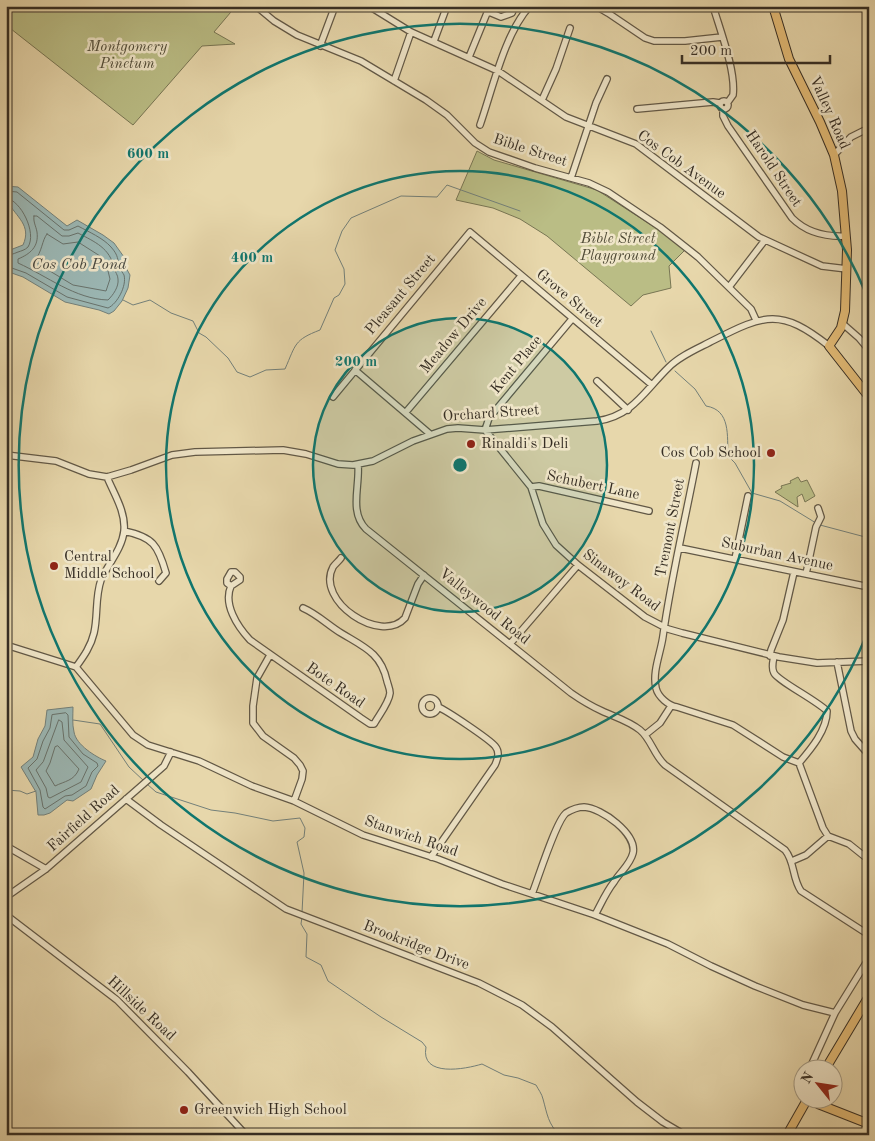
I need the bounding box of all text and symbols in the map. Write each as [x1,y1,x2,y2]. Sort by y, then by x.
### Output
scale bar [682,32,830,64]
park label: Montgomery Pinetum [86,40,167,72]
text: 200 m [690,44,732,59]
street label: Valley Road [806,74,852,152]
street label: Cos Cob Avenue [634,128,728,202]
street label: Harold Street [742,128,804,210]
street label: Bible Street [491,132,569,170]
text: 600 m [127,147,169,162]
park label: Bible Street Playground [579,232,657,264]
text: 400 m [231,251,273,266]
street label: Pleasant Street [363,252,439,338]
water label: Cos Cob Pond [31,257,127,273]
street label: Grove Street [533,267,605,331]
street label: Meadow Drive [418,295,490,377]
street label: Kent Place [488,333,546,397]
text: 200 m [335,355,377,370]
street label: Orchard Street [442,403,540,425]
place label: Rinaldi's Deli [481,437,568,452]
marker: Rinaldi's Deli [465,438,477,450]
place label: Cos Cob School [660,446,761,461]
marker: Cos Cob School [765,447,777,459]
centre of rings [451,456,469,474]
street label: Schubert Lane [545,469,641,503]
street label: Tremont Street [654,477,688,579]
street label: Suburban Avenue [720,536,834,574]
street label: Sinawoy Road [580,547,663,615]
place label: Central Middle School [64,550,154,582]
marker: Central Middle School [48,560,60,572]
street label: Valleywood Road [436,566,532,648]
street label: Bote Road [303,660,367,712]
street label: Fairfield Road [45,783,123,855]
street label: Stanwich Road [362,814,460,860]
street label: Brookridge Drive [361,919,471,973]
street label: Hillside Road [104,974,178,1044]
north arrow [792,1058,842,1108]
text: N [799,1070,816,1086]
place label: Greenwich High School [194,1103,347,1118]
marker: Greenwich High School [178,1104,190,1116]

